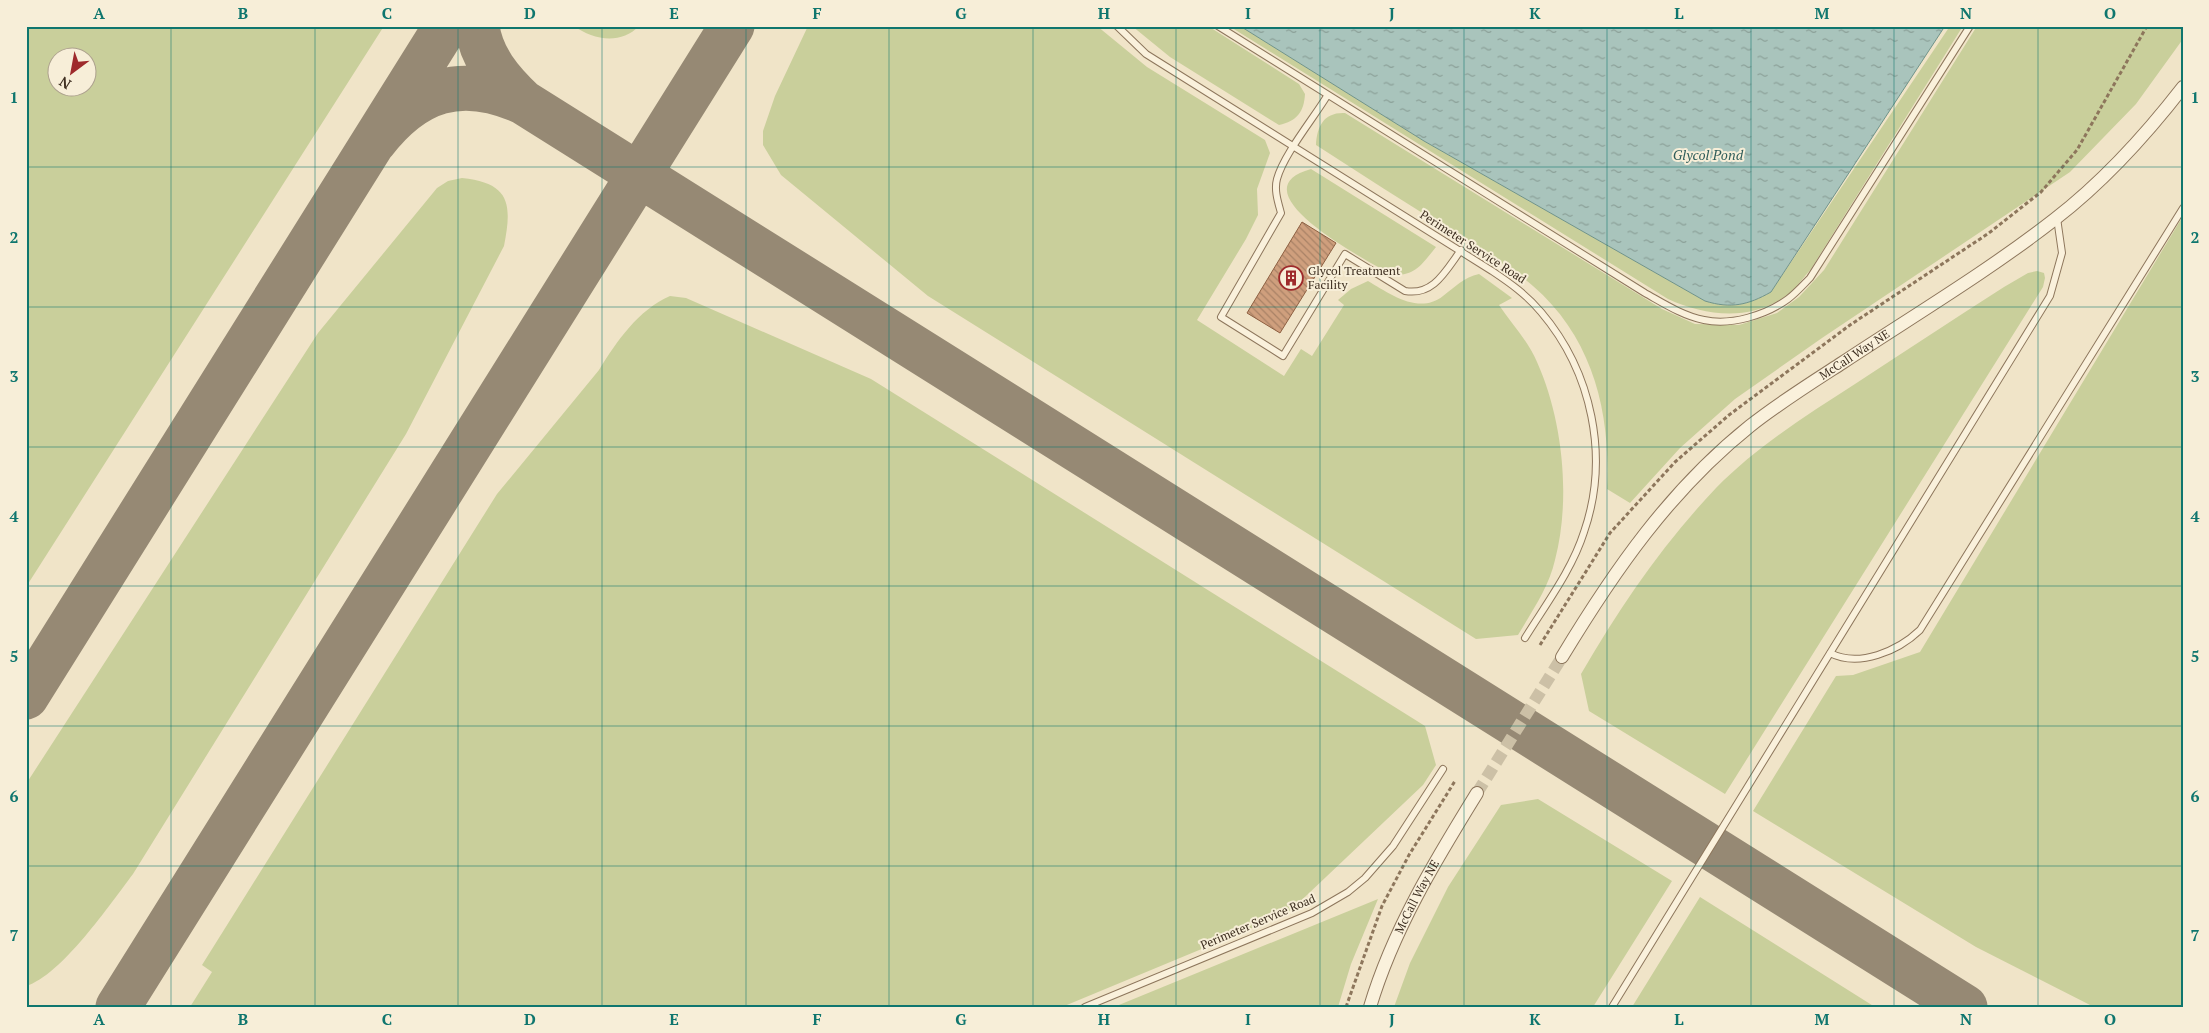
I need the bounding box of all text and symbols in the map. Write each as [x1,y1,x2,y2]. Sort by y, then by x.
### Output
text: A [93,2,105,24]
text: B [238,2,248,24]
text: C [382,2,392,24]
text: D [524,2,536,24]
text: E [669,2,679,24]
text: F [812,2,822,24]
text: G [955,2,967,24]
text: H [1098,2,1110,24]
text: I [1245,2,1251,24]
text: J [1389,2,1395,24]
text: K [1529,2,1541,24]
text: L [1674,2,1684,24]
text: M [1815,2,1830,24]
text: N [1960,2,1972,24]
text: O [2104,2,2116,24]
north arrow [48,48,98,98]
text: N [55,72,74,94]
text: 1 [9,86,19,108]
text: 1 [2190,86,2200,108]
water label: Glycol Pond [1673,145,1744,164]
street label: Perimeter Service Road [1417,207,1529,287]
text: 2 [9,226,19,248]
text: 2 [2190,226,2200,248]
place label: Glycol Treatment Facility [1308,263,1401,292]
building icon: Glycol Treatment Facility [1278,265,1304,291]
street label: McCall Way NE [1816,326,1892,383]
text: 3 [9,365,19,387]
text: 3 [2190,365,2200,387]
text: 4 [9,505,19,527]
text: 4 [2190,505,2200,527]
text: 5 [9,645,19,667]
text: 5 [2190,645,2200,667]
text: 6 [9,785,19,807]
text: 6 [2190,785,2200,807]
street label: McCall Way NE [1391,857,1442,936]
street label: Perimeter Service Road [1198,890,1318,953]
text: 7 [9,924,19,946]
text: 7 [2190,924,2200,946]
text: A [93,1008,105,1030]
text: B [238,1008,248,1030]
text: C [382,1008,392,1030]
text: D [524,1008,536,1030]
text: E [669,1008,679,1030]
text: F [812,1008,822,1030]
text: G [955,1008,967,1030]
text: H [1098,1008,1110,1030]
text: I [1245,1008,1251,1030]
text: J [1389,1008,1395,1030]
text: K [1529,1008,1541,1030]
text: L [1674,1008,1684,1030]
text: M [1815,1008,1830,1030]
text: N [1960,1008,1972,1030]
text: O [2104,1008,2116,1030]

